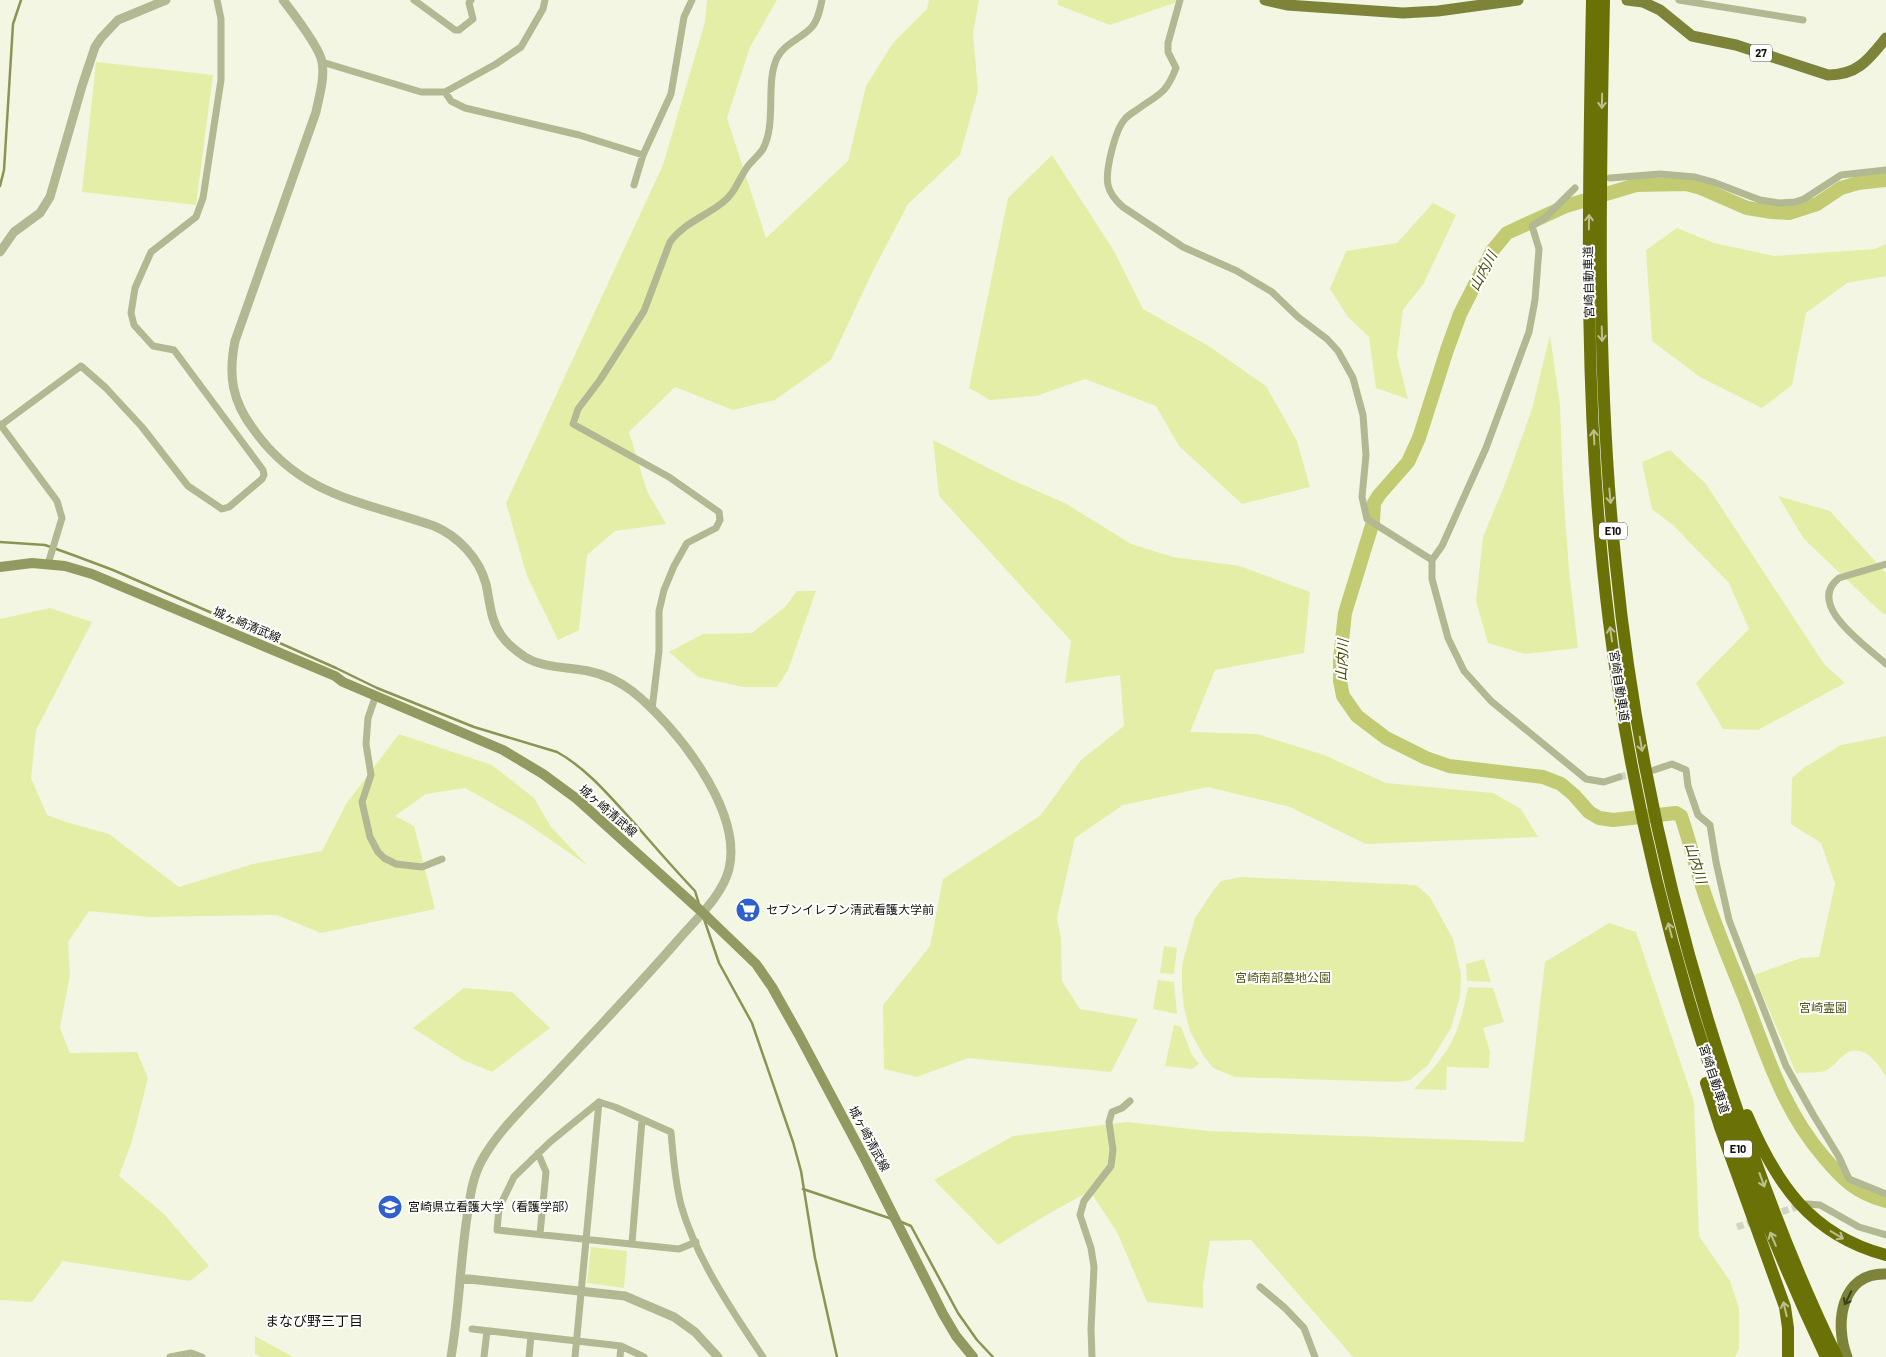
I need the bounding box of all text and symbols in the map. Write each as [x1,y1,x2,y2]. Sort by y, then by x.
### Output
road number: 27 [1750,44,1772,62]
one-way arrow [1598,93,1607,109]
one-way arrow [1584,214,1593,230]
water label: 山内川 [1465,246,1501,293]
street label: 宮崎自動車道 [1580,246,1596,318]
one-way arrow [1598,325,1607,341]
one-way arrow [1589,429,1598,445]
one-way arrow [1605,488,1615,504]
road number: E10 [1599,522,1627,540]
street label: 城ヶ崎清武線 [212,604,283,645]
one-way arrow [1606,626,1616,642]
water label: 山内川 [1332,637,1351,681]
street label: 宮崎自動車道 [1607,649,1633,723]
one-way arrow [1636,736,1646,752]
street label: 城ヶ崎清武線 [577,781,640,839]
water label: 山内川 [1682,840,1711,887]
supermarket icon: セブンイレブン清武看護大学前 [735,897,761,923]
place label: セブンイレブン清武看護大学前 [766,902,934,916]
one-way arrow [1665,923,1674,939]
park label: 宮崎南部墓地公園 [1235,970,1331,984]
park label: 宮崎霊園 [1799,1000,1847,1014]
street label: 宮崎自動車道 [1697,1042,1733,1115]
street label: 城ヶ崎清武線 [847,1103,893,1174]
road number: E10 [1724,1140,1752,1158]
one-way arrow [1758,1171,1767,1187]
school or university icon: 宮崎県立看護大学（看護学部） [377,1194,403,1220]
place label: 宮崎県立看護大学（看護学部） [408,1199,576,1213]
one-way arrow [1830,1230,1844,1240]
one-way arrow [1767,1232,1777,1247]
one-way arrow [1843,1290,1852,1305]
one-way arrow [1780,1301,1789,1317]
district label: まなび野三丁目 [265,1312,363,1329]

